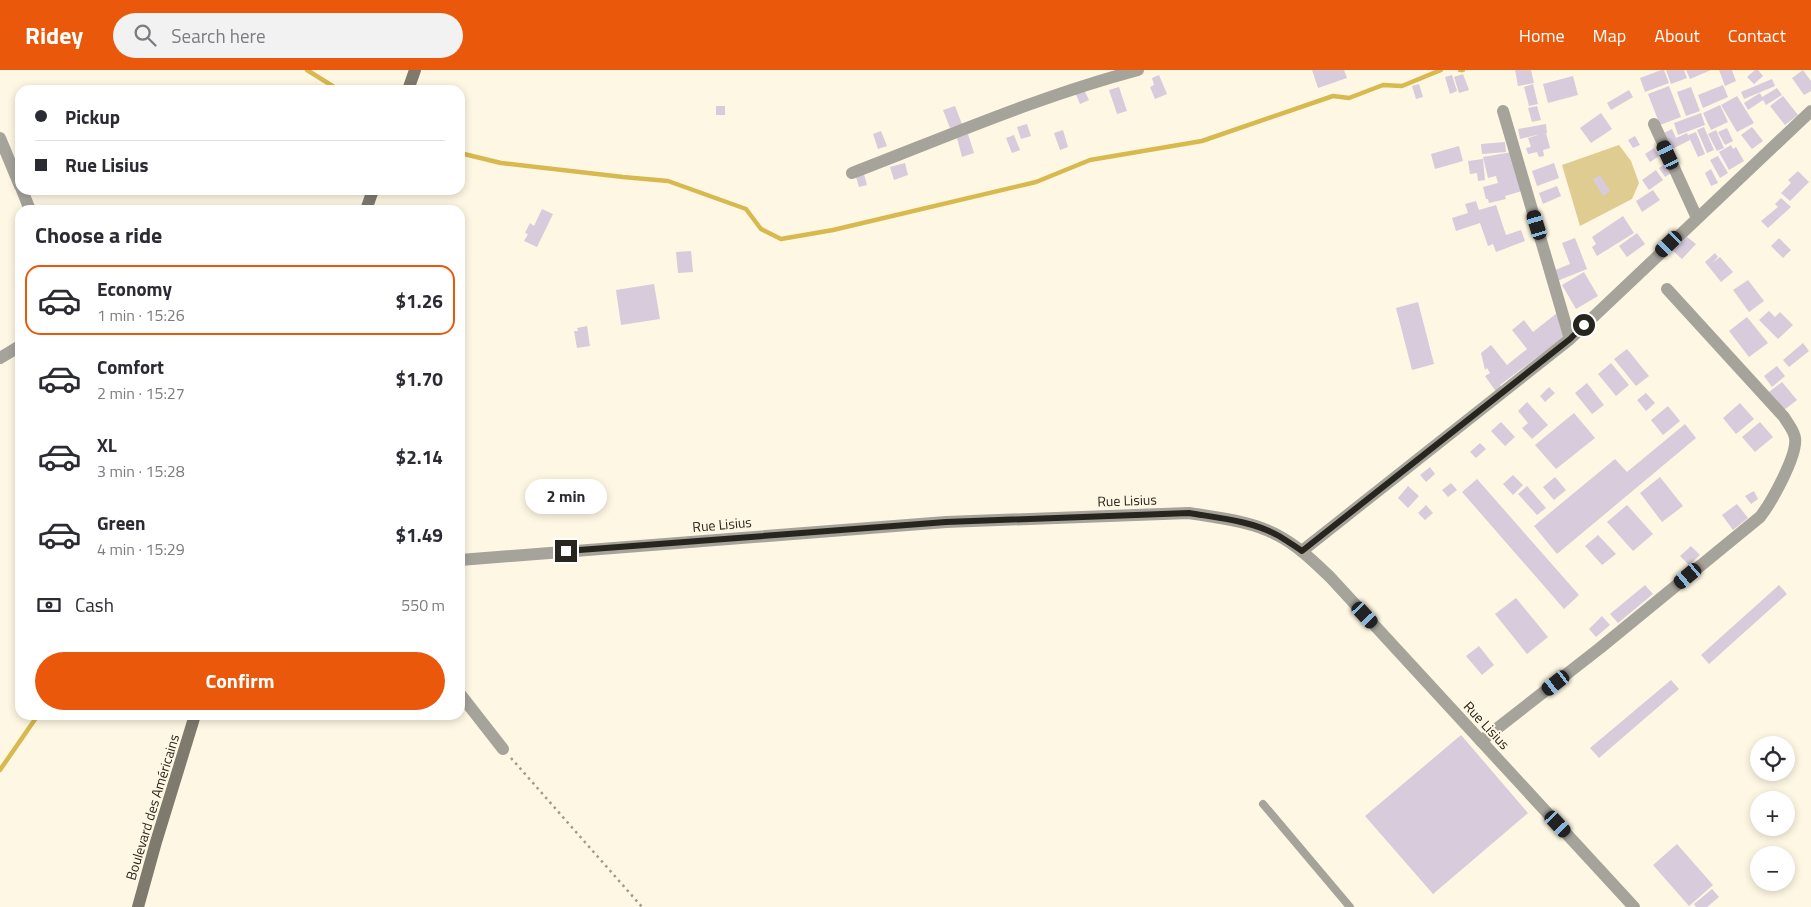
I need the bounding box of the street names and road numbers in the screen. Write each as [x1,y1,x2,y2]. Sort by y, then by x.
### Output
street label: Rue Lisius [1097,488,1157,512]
street label: Rue Lisius [691,511,753,537]
street label: Rue Lisius [1459,696,1515,754]
street label: Boulevard des Américains [120,731,184,883]

